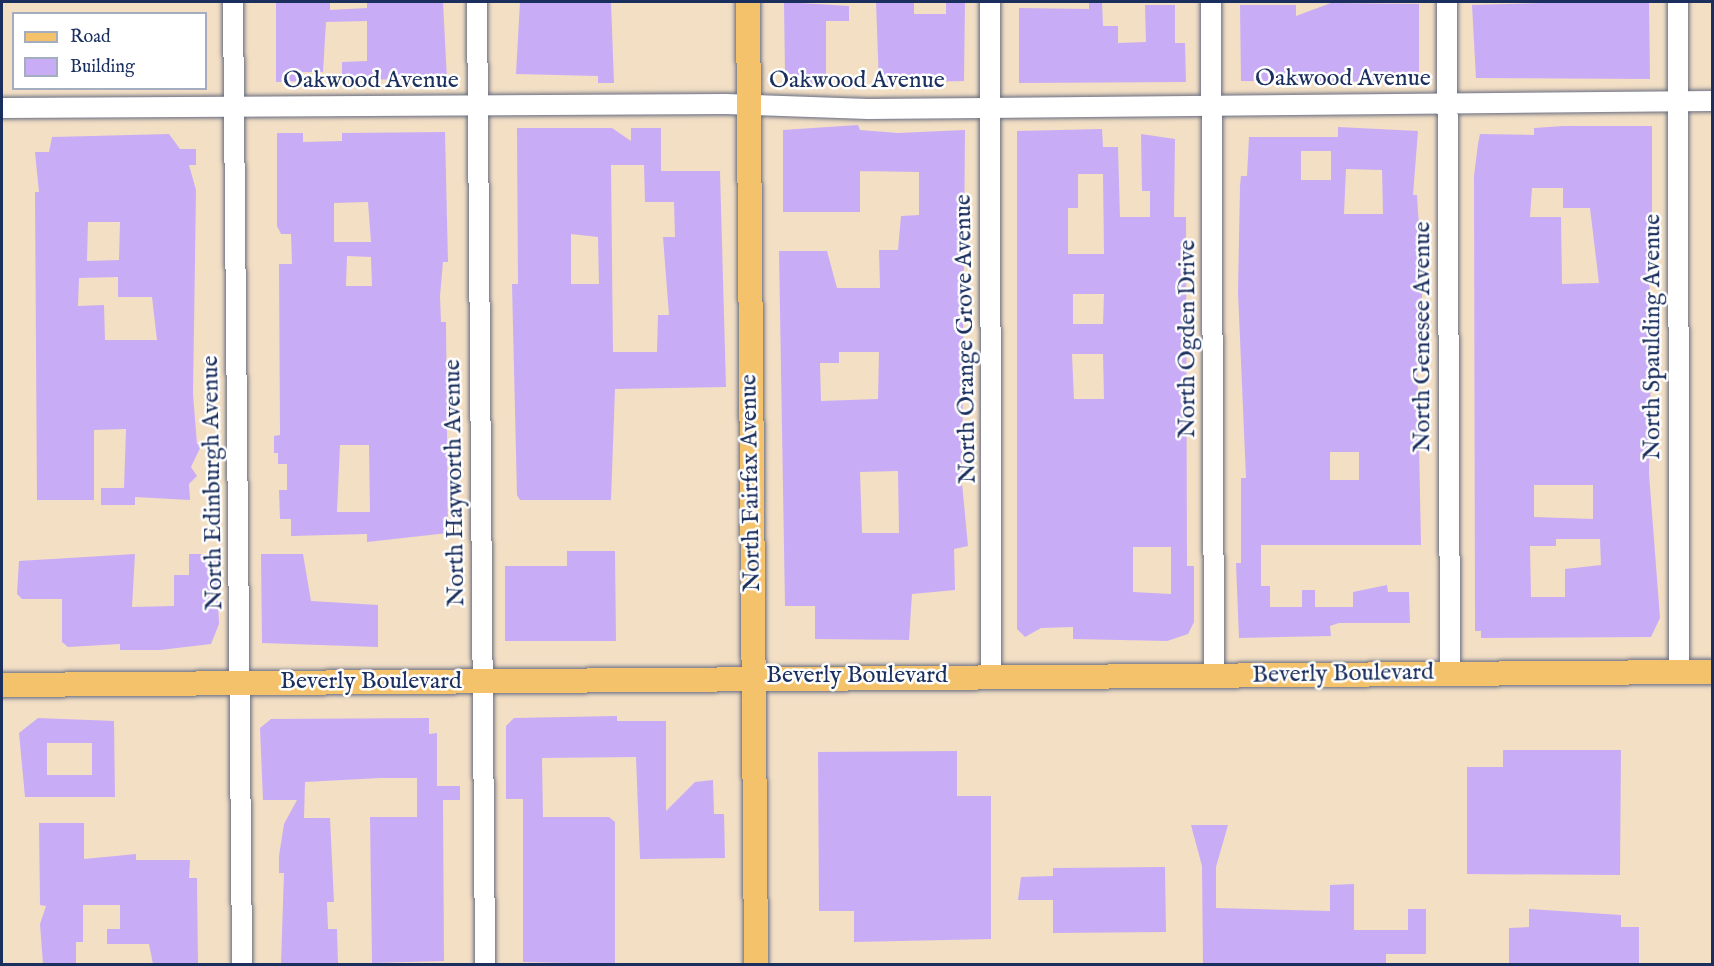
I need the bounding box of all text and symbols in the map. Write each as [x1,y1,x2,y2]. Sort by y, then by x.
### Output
legend [12,12,207,90]
text: Road [70,26,111,49]
text: Building [70,56,135,79]
street label: Oakwood Avenue [1255,65,1431,93]
street label: Oakwood Avenue [283,67,459,95]
street label: Oakwood Avenue [769,67,945,95]
street label: North Orange Grove Avenue [949,194,983,484]
street label: North Spaulding Avenue [1639,214,1667,460]
street label: North Genesee Avenue [1409,222,1437,452]
street label: North Ogden Drive [1174,240,1202,438]
street label: North Edinburgh Avenue [196,355,230,611]
street label: North Hayworth Avenue [438,359,472,607]
street label: North Fairfax Avenue [735,374,767,592]
street label: Beverly Boulevard [1252,658,1434,690]
street label: Beverly Boulevard [766,662,948,690]
street label: Beverly Boulevard [280,668,462,696]

